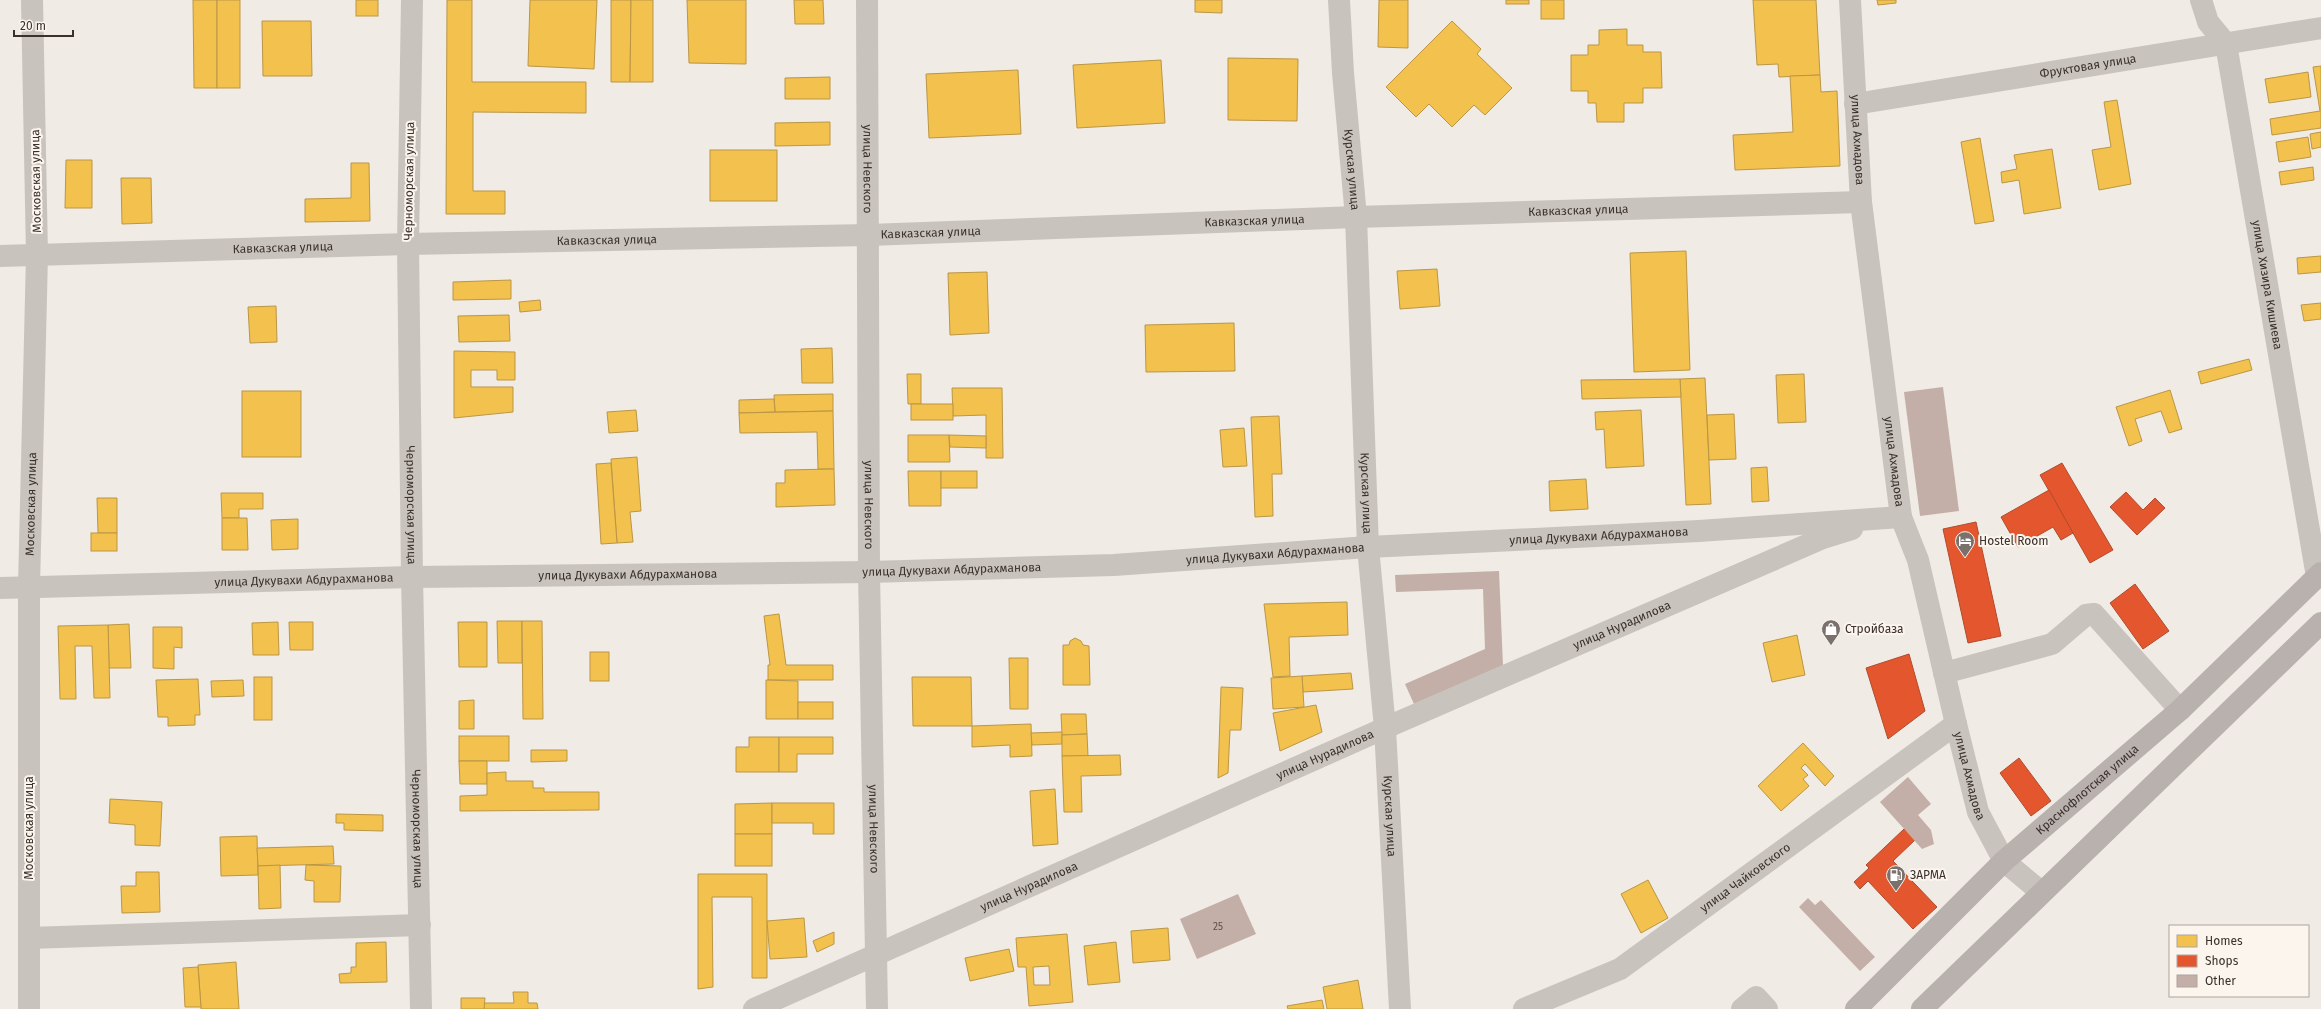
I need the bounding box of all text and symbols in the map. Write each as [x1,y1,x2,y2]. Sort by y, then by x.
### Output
scale bar [14,12,73,38]
text: 20 m [20,19,46,33]
street label: Фруктовая улица [2039,51,2137,81]
street label: улица Ахмадова [1848,94,1867,186]
street label: Черноморская улица [401,121,417,241]
street label: улица Невского [860,125,875,213]
street label: Курская улица [1341,128,1362,211]
street label: Московская улица [28,129,44,233]
street label: Кавказская улица [1528,202,1629,219]
street label: Кавказская улица [1204,212,1305,230]
street label: улица Хизира Кишиева [2249,219,2285,351]
street label: Кавказская улица [880,224,981,242]
street label: Кавказская улица [556,232,657,248]
street label: Кавказская улица [232,239,333,256]
street label: улица Ахмадова [1881,416,1907,508]
street label: Черноморская улица [403,445,419,565]
street label: Московская улица [23,452,39,556]
street label: Курская улица [1358,452,1375,534]
street label: улица Невского [862,461,876,549]
street label: улица Дукувахи Абдурахманова [1509,525,1689,547]
hotel icon: Hostel Room [1954,530,1976,558]
place label: Hostel Room [1979,534,2049,548]
street label: улица Дукувахи Абдурахманова [1186,540,1365,567]
street label: улица Дукувахи Абдурахманова [862,560,1041,579]
street label: улица Дукувахи Абдурахманова [538,567,717,583]
street label: улица Дукувахи Абдурахманова [214,570,394,589]
street label: улица Нурадилова [1571,598,1673,653]
shop icon: Стройбаза [1820,618,1842,646]
place label: Стройбаза [1845,622,1904,636]
street label: улица Нурадилова [1274,727,1376,783]
street label: улица Ахмадова [1951,730,1988,823]
street label: Краснофлотская улица [2033,742,2141,837]
street label: Черноморская улица [409,769,425,889]
street label: Курская улица [1381,775,1399,857]
street label: Московская улица [22,776,36,880]
street label: улица Невского [866,784,882,874]
street label: улица Чайковского [1697,840,1793,915]
street label: улица Нурадилова [978,859,1080,914]
fuel station icon: ЗАРМА [1885,864,1907,892]
place label: ЗАРМА [1910,868,1946,882]
house number: 25 [1213,921,1223,933]
legend [2169,925,2309,997]
text: Homes [2205,934,2243,948]
text: Shops [2205,954,2239,968]
text: Other [2205,974,2236,988]

